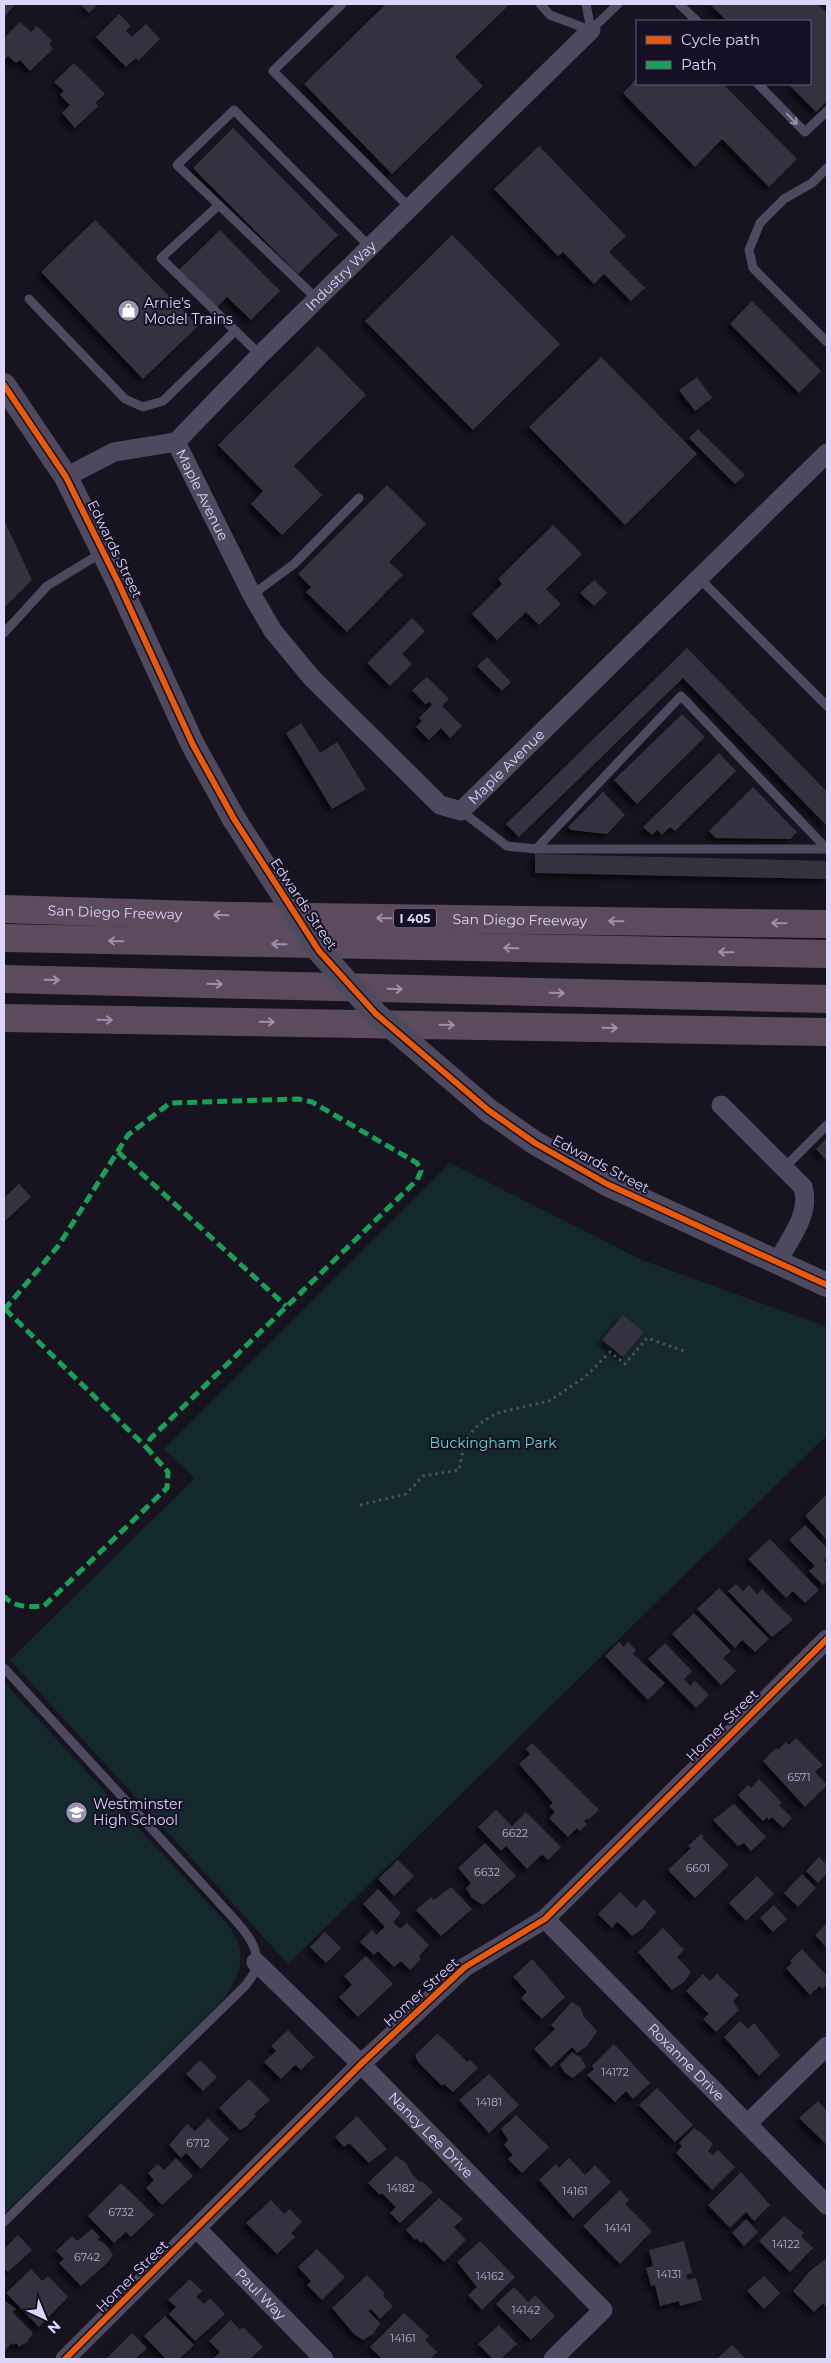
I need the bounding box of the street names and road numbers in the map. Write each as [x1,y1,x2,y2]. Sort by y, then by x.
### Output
street label: Industry Way [301,237,380,315]
street label: Maple Avenue [172,446,233,544]
street label: Edwards Street [84,497,147,601]
street label: Maple Avenue [464,725,548,808]
street label: Edwards Street [267,855,341,954]
street label: San Diego Freeway [47,901,183,924]
road number: I 405 [394,908,436,928]
street label: San Diego Freeway [452,910,588,930]
street label: Edwards Street [550,1131,653,1197]
street label: Homer Street [682,1685,762,1765]
street label: Homer Street [380,1953,463,2030]
street label: Roxanne Drive [644,2019,728,2105]
street label: Nancy Lee Drive [385,2088,477,2182]
street label: Homer Street [92,2236,172,2316]
street label: Paul Way [231,2264,290,2324]

